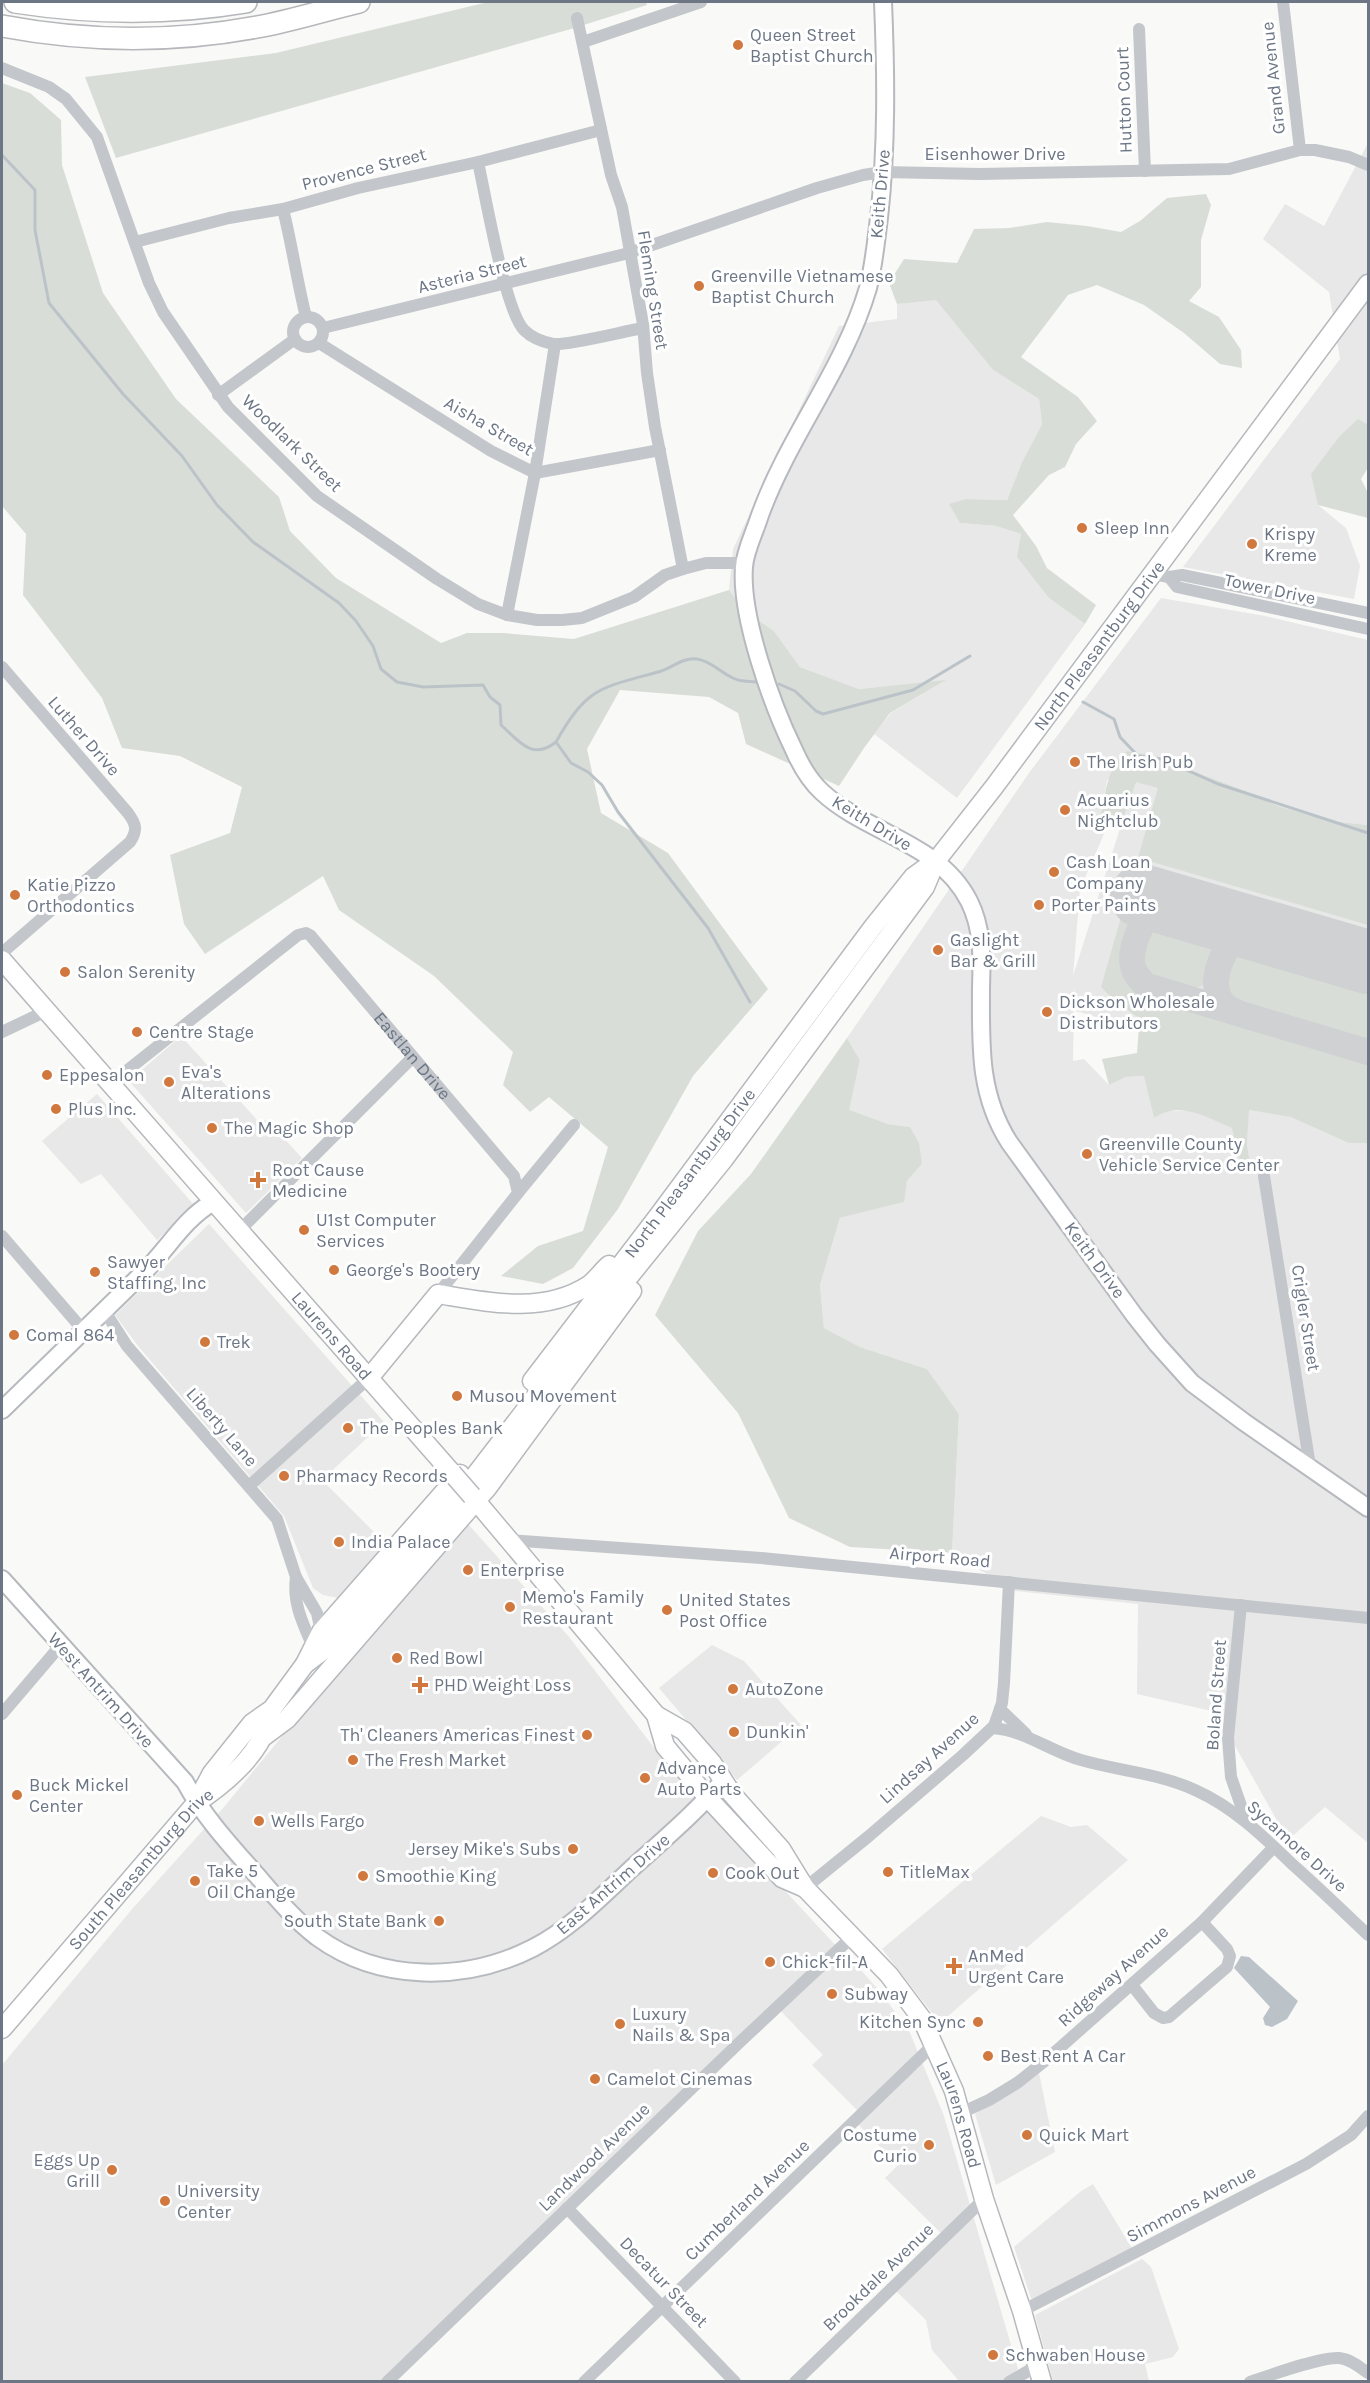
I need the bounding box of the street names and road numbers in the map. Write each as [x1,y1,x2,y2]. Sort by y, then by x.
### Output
street label: Grand Avenue [1256,21,1290,135]
street label: Hutton Court [1111,46,1137,154]
street label: Provence Street [299,143,429,195]
street label: Eisenhower Drive [925,143,1065,165]
street label: Keith Drive [865,148,895,240]
street label: Fleming Street [633,229,673,352]
street label: Asteria Street [415,250,529,298]
street label: Woodlark Street [237,390,347,497]
street label: Aisha Street [440,392,538,461]
street label: North Pleasantburg Drive [1029,556,1169,735]
street label: Tower Drive [1222,569,1318,609]
street label: Luther Drive [43,691,125,781]
street label: Keith Drive [828,791,916,855]
street label: Eastlan Drive [369,1007,456,1104]
street label: North Pleasantburg Drive [619,1084,760,1262]
street label: Keith Drive [1060,1217,1130,1303]
street label: Crigler Street [1287,1263,1325,1373]
street label: Laurens Road [287,1287,377,1385]
street label: Liberty Lane [182,1383,262,1471]
street label: Airport Road [888,1542,992,1572]
street label: West Antrim Drive [43,1628,159,1752]
street label: Boland Street [1201,1639,1231,1751]
street label: Lindsay Avenue [875,1707,983,1809]
street label: South Pleasantburg Drive [64,1783,218,1955]
street label: Sycamore Drive [1242,1795,1352,1897]
street label: East Antrim Drive [552,1829,674,1939]
street label: Ridgeway Avenue [1053,1921,1173,2031]
street label: Laurens Road [931,2058,986,2171]
street label: Landwood Avenue [534,2098,654,2216]
street label: Cumberland Avenue [680,2135,814,2265]
street label: Simmons Avenue [1122,2161,1260,2247]
street label: Brookdale Avenue [818,2218,938,2336]
street label: Decatur Street [615,2232,713,2332]

